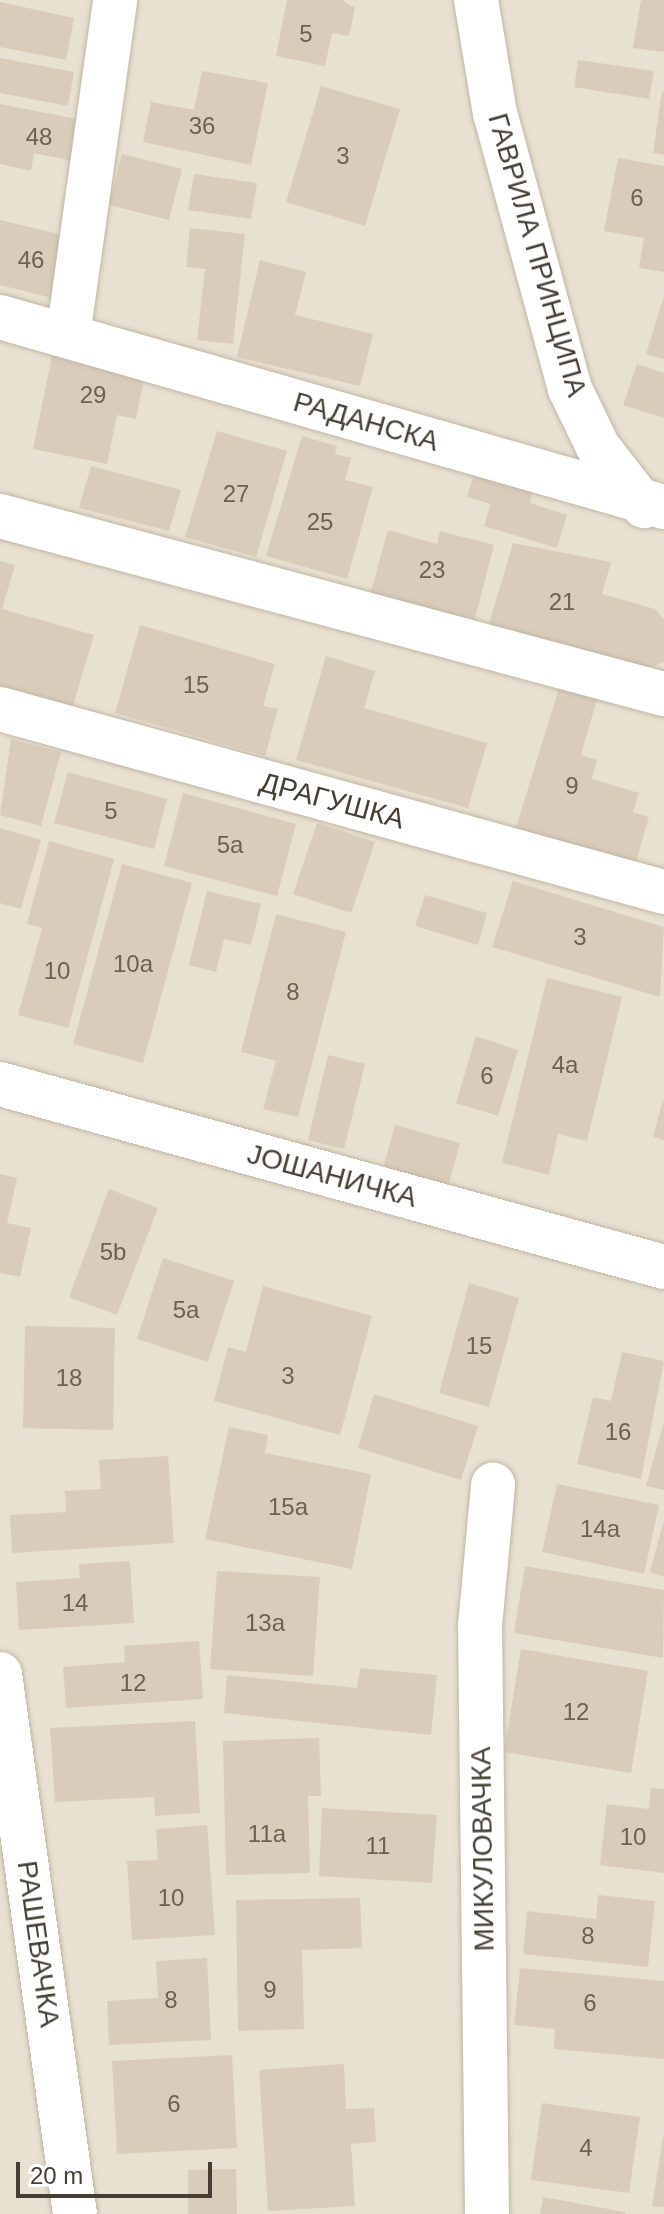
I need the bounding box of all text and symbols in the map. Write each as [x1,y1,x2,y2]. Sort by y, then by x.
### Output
house number: 5 [299,20,313,48]
street label: ГАВРИЛА ПРИНЦИПА [480,110,594,400]
house number: 36 [189,112,215,140]
house number: 48 [26,123,52,151]
house number: 3 [336,142,350,170]
house number: 6 [630,184,644,212]
house number: 46 [18,246,44,274]
house number: 29 [80,381,106,409]
street label: РАДАНСКА [290,385,442,459]
house number: 27 [223,480,249,508]
house number: 25 [307,508,333,536]
house number: 23 [419,556,445,584]
house number: 21 [549,588,575,616]
house number: 15 [183,671,209,699]
street label: ДРАГУШКА [256,766,408,836]
house number: 9 [565,772,579,800]
house number: 5 [104,797,118,825]
house number: 5a [217,831,243,859]
house number: 3 [573,923,587,951]
house number: 10a [113,950,153,978]
house number: 10 [44,957,70,985]
house number: 8 [286,978,300,1006]
house number: 4a [552,1051,578,1079]
house number: 6 [480,1062,494,1090]
street label: ЈОШАНИЧКА [244,1137,420,1215]
house number: 5b [100,1238,126,1266]
house number: 5a [173,1296,199,1324]
house number: 15 [466,1332,492,1360]
house number: 3 [281,1362,295,1390]
house number: 18 [56,1364,82,1392]
house number: 16 [605,1418,631,1446]
house number: 15a [268,1493,308,1521]
house number: 14a [580,1515,620,1543]
house number: 14 [62,1589,88,1617]
house number: 13a [245,1609,285,1637]
house number: 12 [120,1669,146,1697]
house number: 12 [563,1698,589,1726]
street label: МИКУЛОВАЧКА [464,1746,502,1952]
house number: 11a [248,1820,286,1848]
house number: 10 [620,1823,646,1851]
house number: 11 [366,1832,390,1860]
street label: РАШЕВАЧКА [10,1859,66,2029]
house number: 10 [158,1884,184,1912]
house number: 8 [581,1922,595,1950]
house number: 9 [263,1976,277,2004]
house number: 8 [164,1986,178,2014]
house number: 6 [583,1989,597,2017]
house number: 6 [167,2090,181,2118]
house number: 4 [579,2134,593,2162]
scale bar [20,2146,216,2196]
text: 20 m [30,2162,83,2189]

